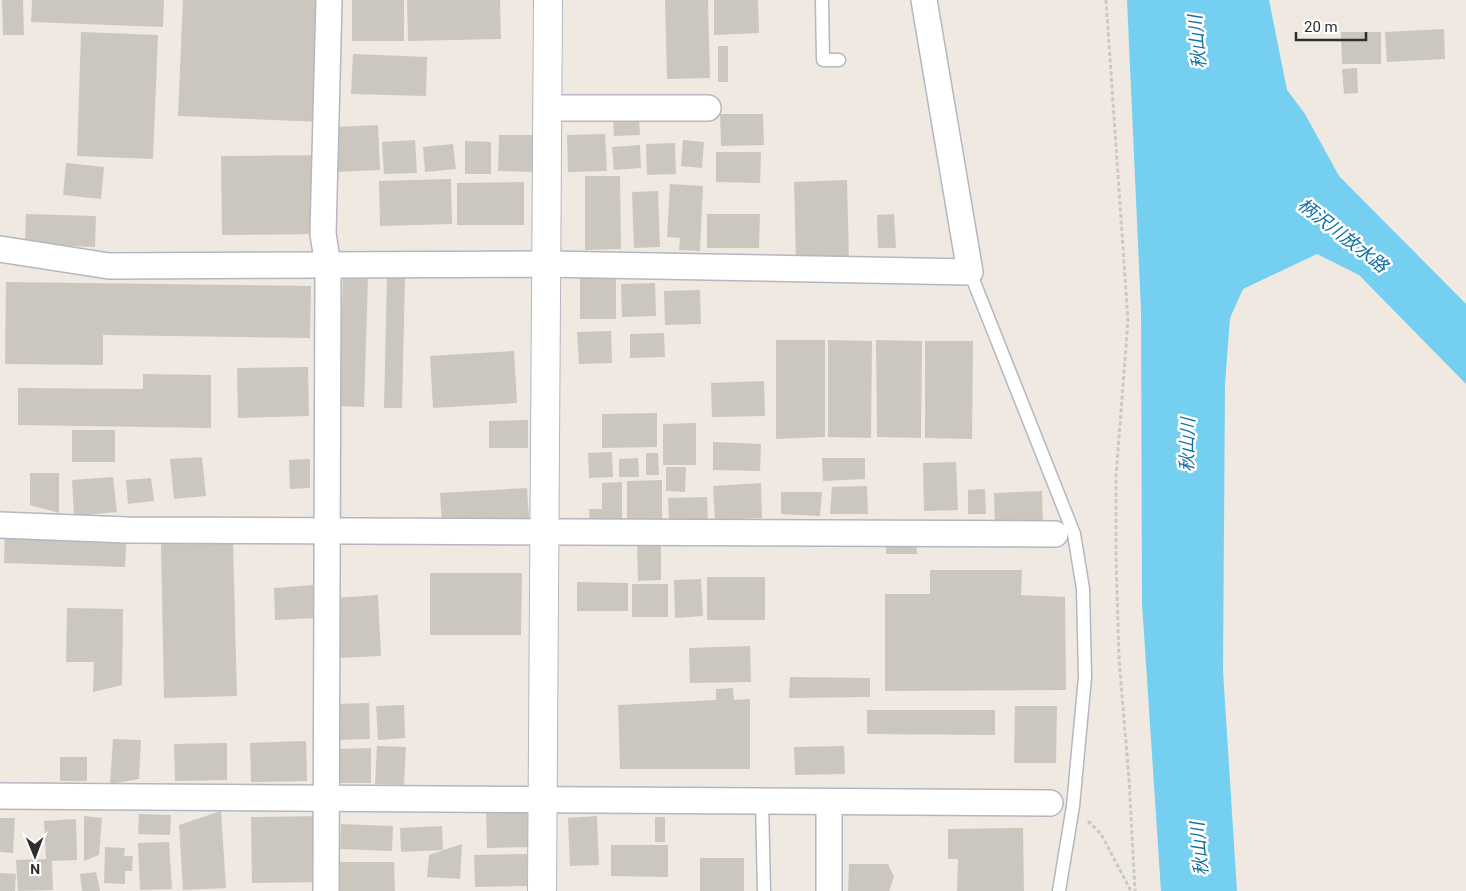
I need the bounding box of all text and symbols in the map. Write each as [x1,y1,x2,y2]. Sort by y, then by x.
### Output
scale bar [1296,10,1366,42]
water label: 秋山川 [1184,12,1210,70]
text: 20 m [1304,18,1338,36]
water label: 柄沢川放水路 [1294,193,1394,278]
water label: 秋山川 [1176,416,1198,472]
water label: 秋山川 [1186,819,1212,877]
north arrow [10,831,60,881]
text: N [30,861,40,877]

